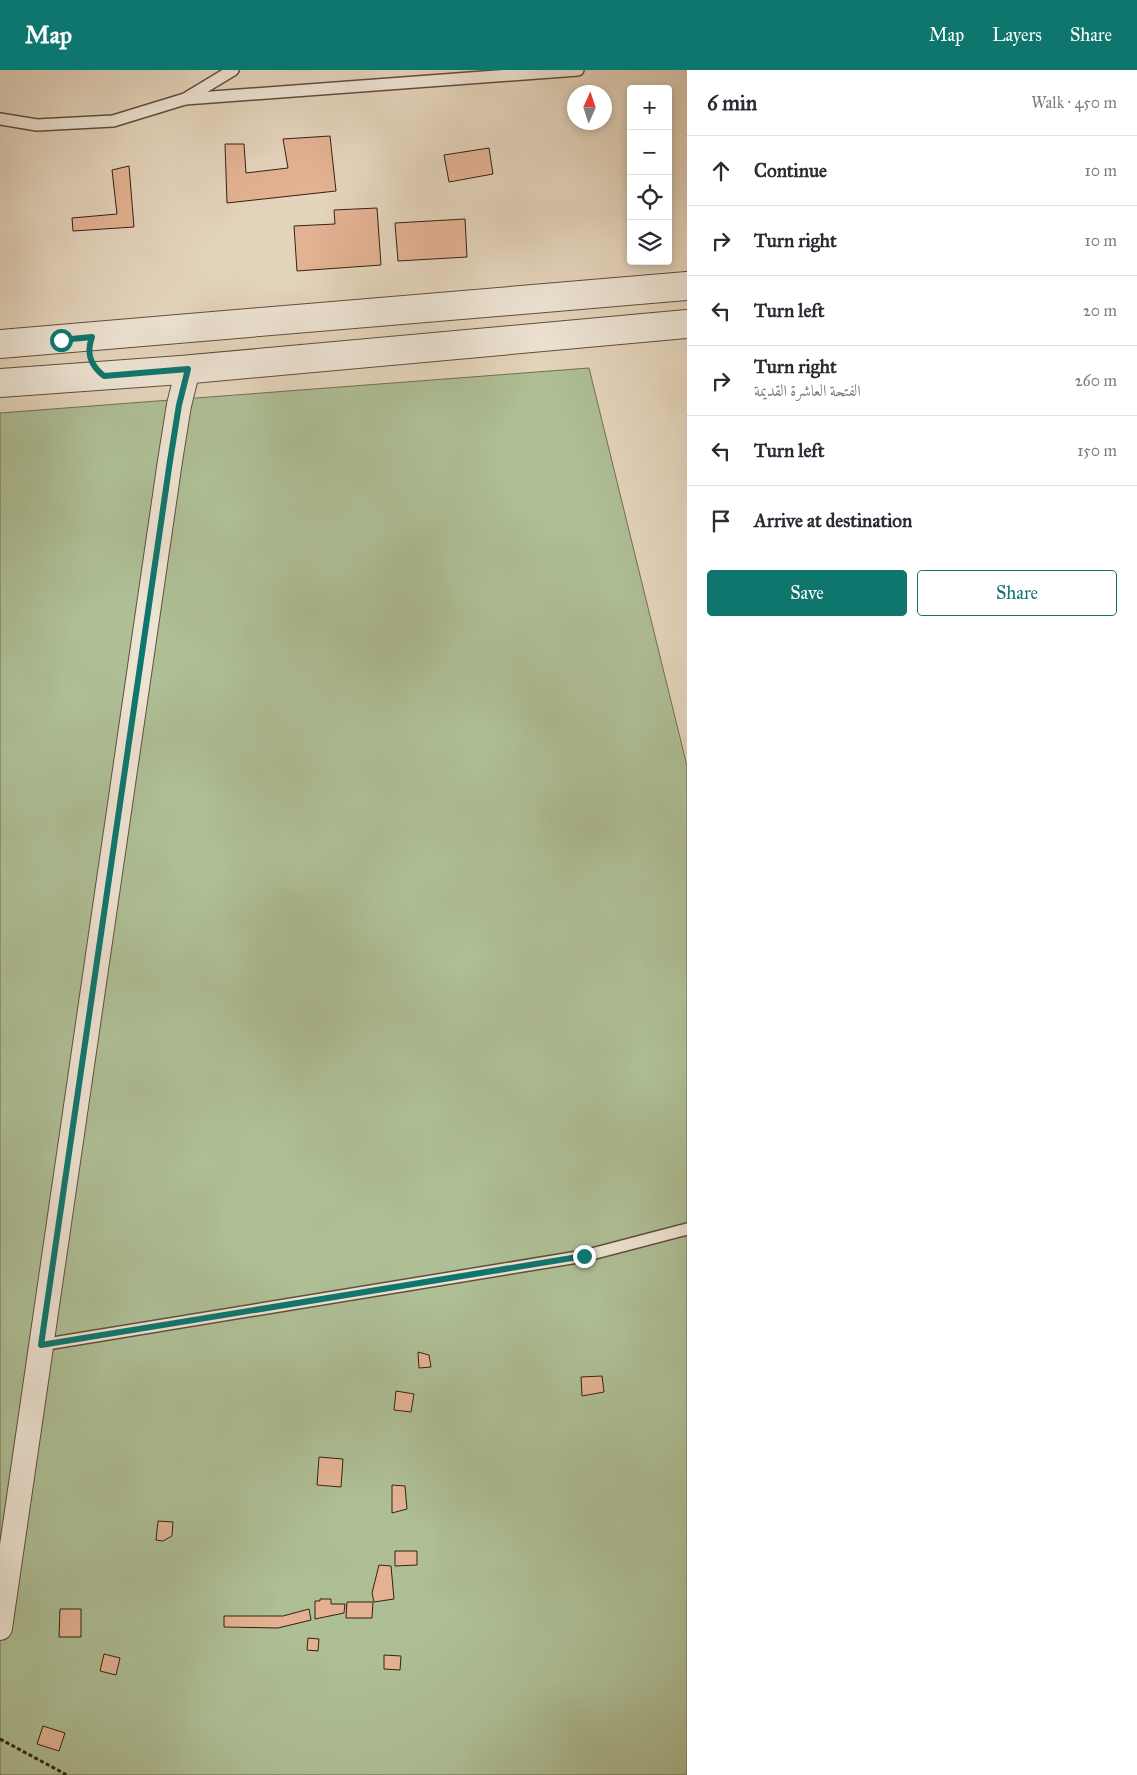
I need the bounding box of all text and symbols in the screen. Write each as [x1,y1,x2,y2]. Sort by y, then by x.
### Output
text: Map [25,20,72,50]
text: Map [929,24,964,46]
text: Layers [992,24,1042,46]
text: Share [1070,24,1112,46]
north arrow [567,85,612,130]
map controls [627,85,672,265]
button: + [627,85,672,130]
text: 6 min [707,90,757,116]
text: Walk · 450 m [1031,93,1117,112]
button: − [627,130,672,175]
icon: ahead [707,157,735,185]
text: Continue [754,159,827,182]
text: 10 m [1085,161,1117,180]
button: locate [627,175,672,220]
button: layers [627,220,672,265]
icon: right [707,227,735,255]
text: Turn right [754,229,837,252]
text: 10 m [1085,231,1117,250]
icon: left [707,297,735,325]
text: Turn left [754,299,824,322]
text: 20 m [1083,301,1117,320]
route start [50,329,73,352]
text: Turn right [754,355,837,378]
icon: right [707,367,735,395]
text: 260 m [1075,371,1117,390]
text: الفتحة العاشرة القديمة [754,381,861,400]
icon: left [707,437,735,465]
text: Turn left [754,439,824,462]
text: 150 m [1077,441,1117,460]
icon: arrive [707,507,735,535]
text: Arrive at destination [754,509,912,532]
button: Save [707,570,907,616]
button: Share [917,570,1117,616]
route end [573,1245,596,1268]

